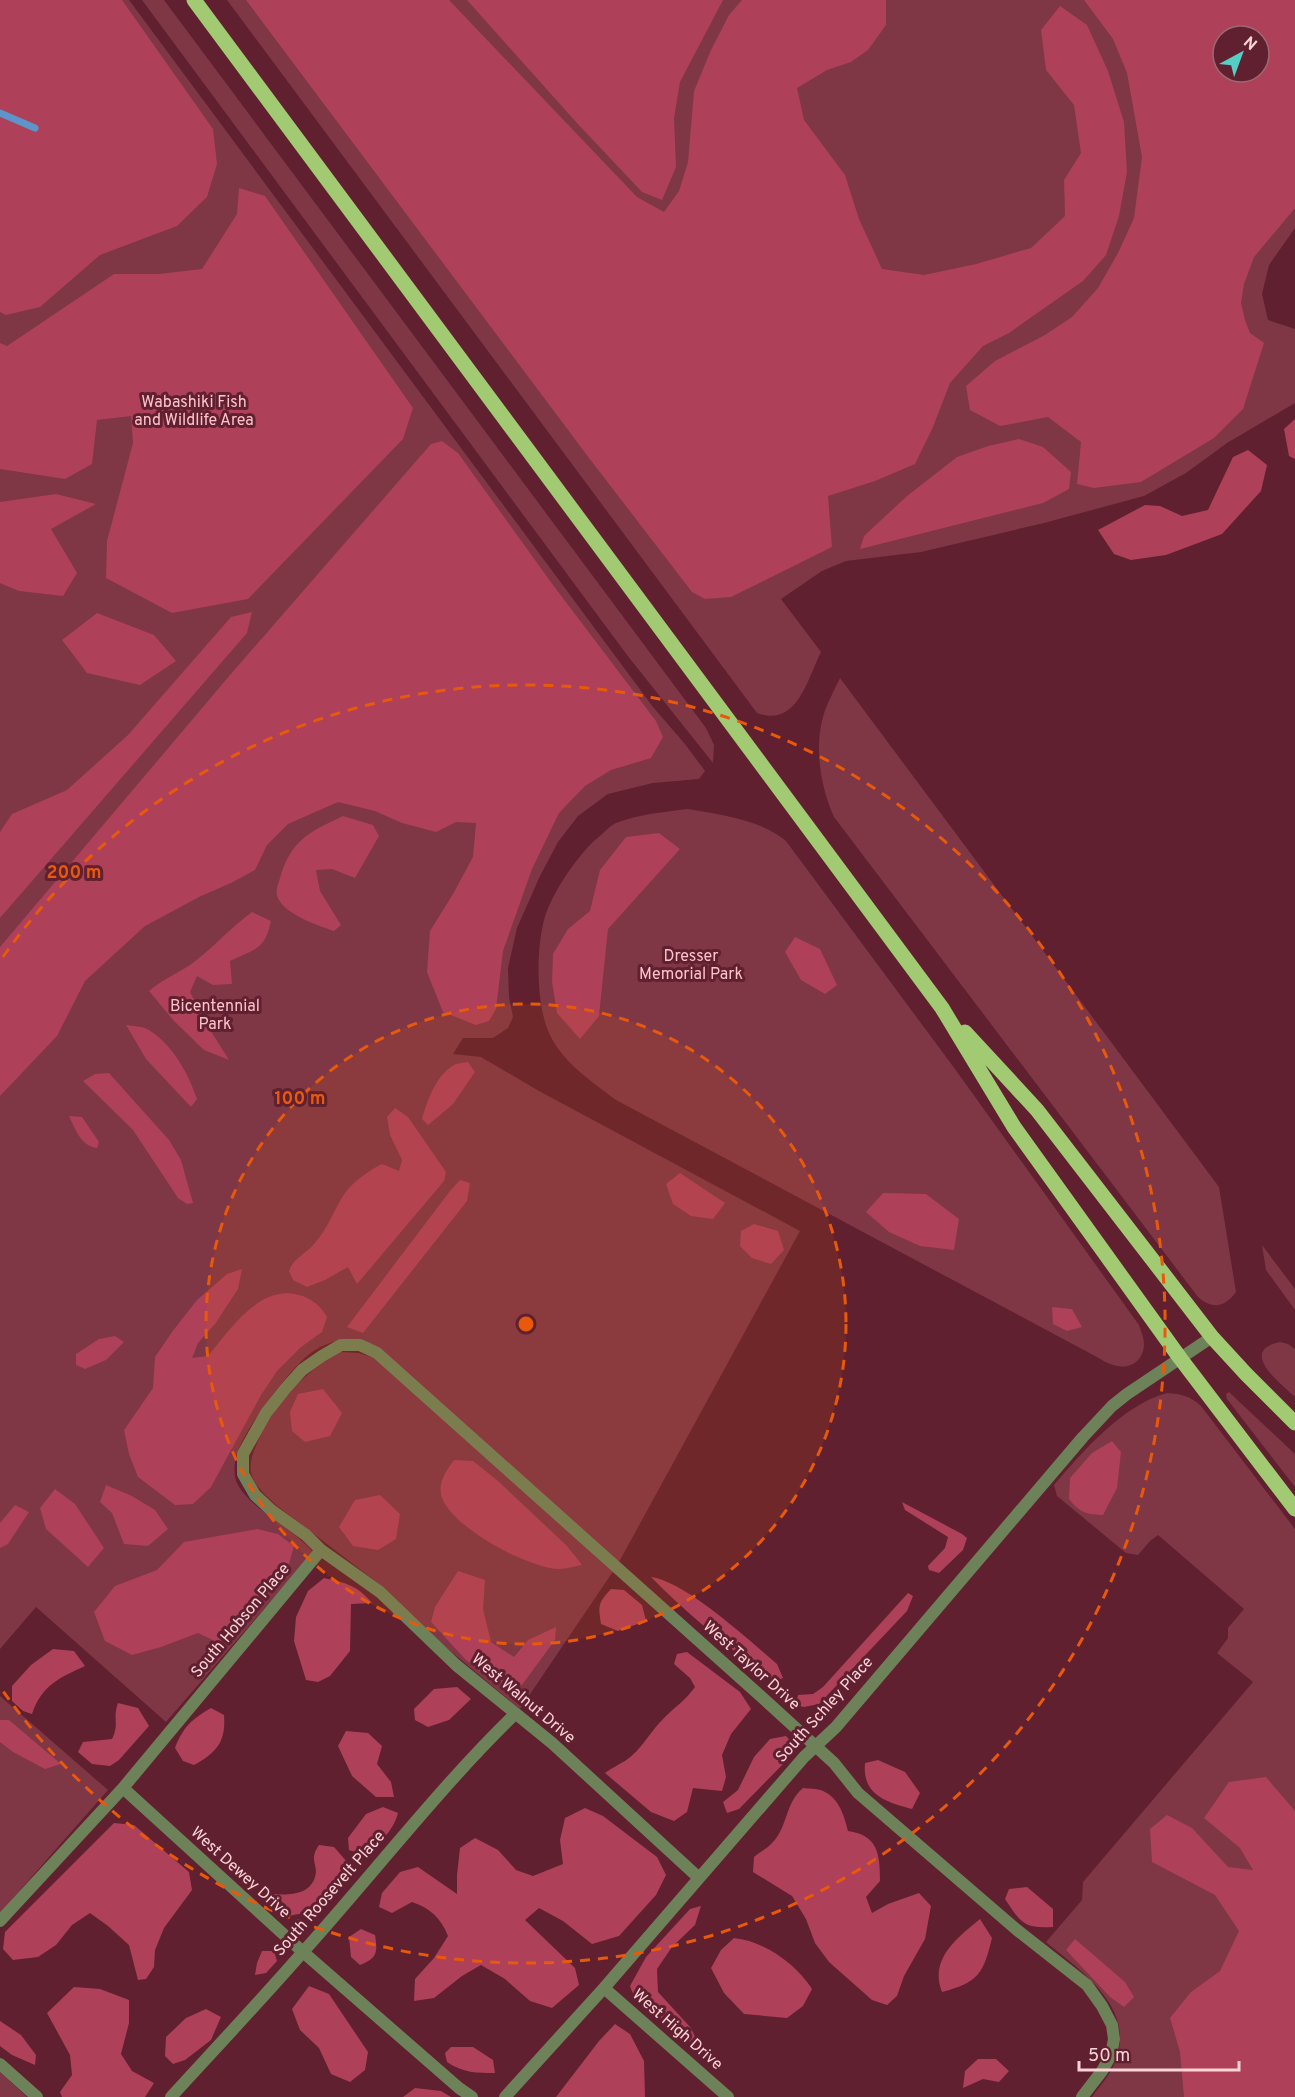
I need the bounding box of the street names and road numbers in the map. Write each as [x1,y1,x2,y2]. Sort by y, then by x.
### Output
street label: South Hobson Place [187,1560,295,1682]
street label: West Taylor Drive [698,1617,804,1715]
street label: West Walnut Drive [467,1650,579,1748]
street label: South Schley Place [772,1653,878,1767]
street label: West Dewey Drive [186,1823,294,1923]
street label: South Roosevelt Place [270,1827,390,1961]
street label: West High Drive [628,1985,726,2075]

